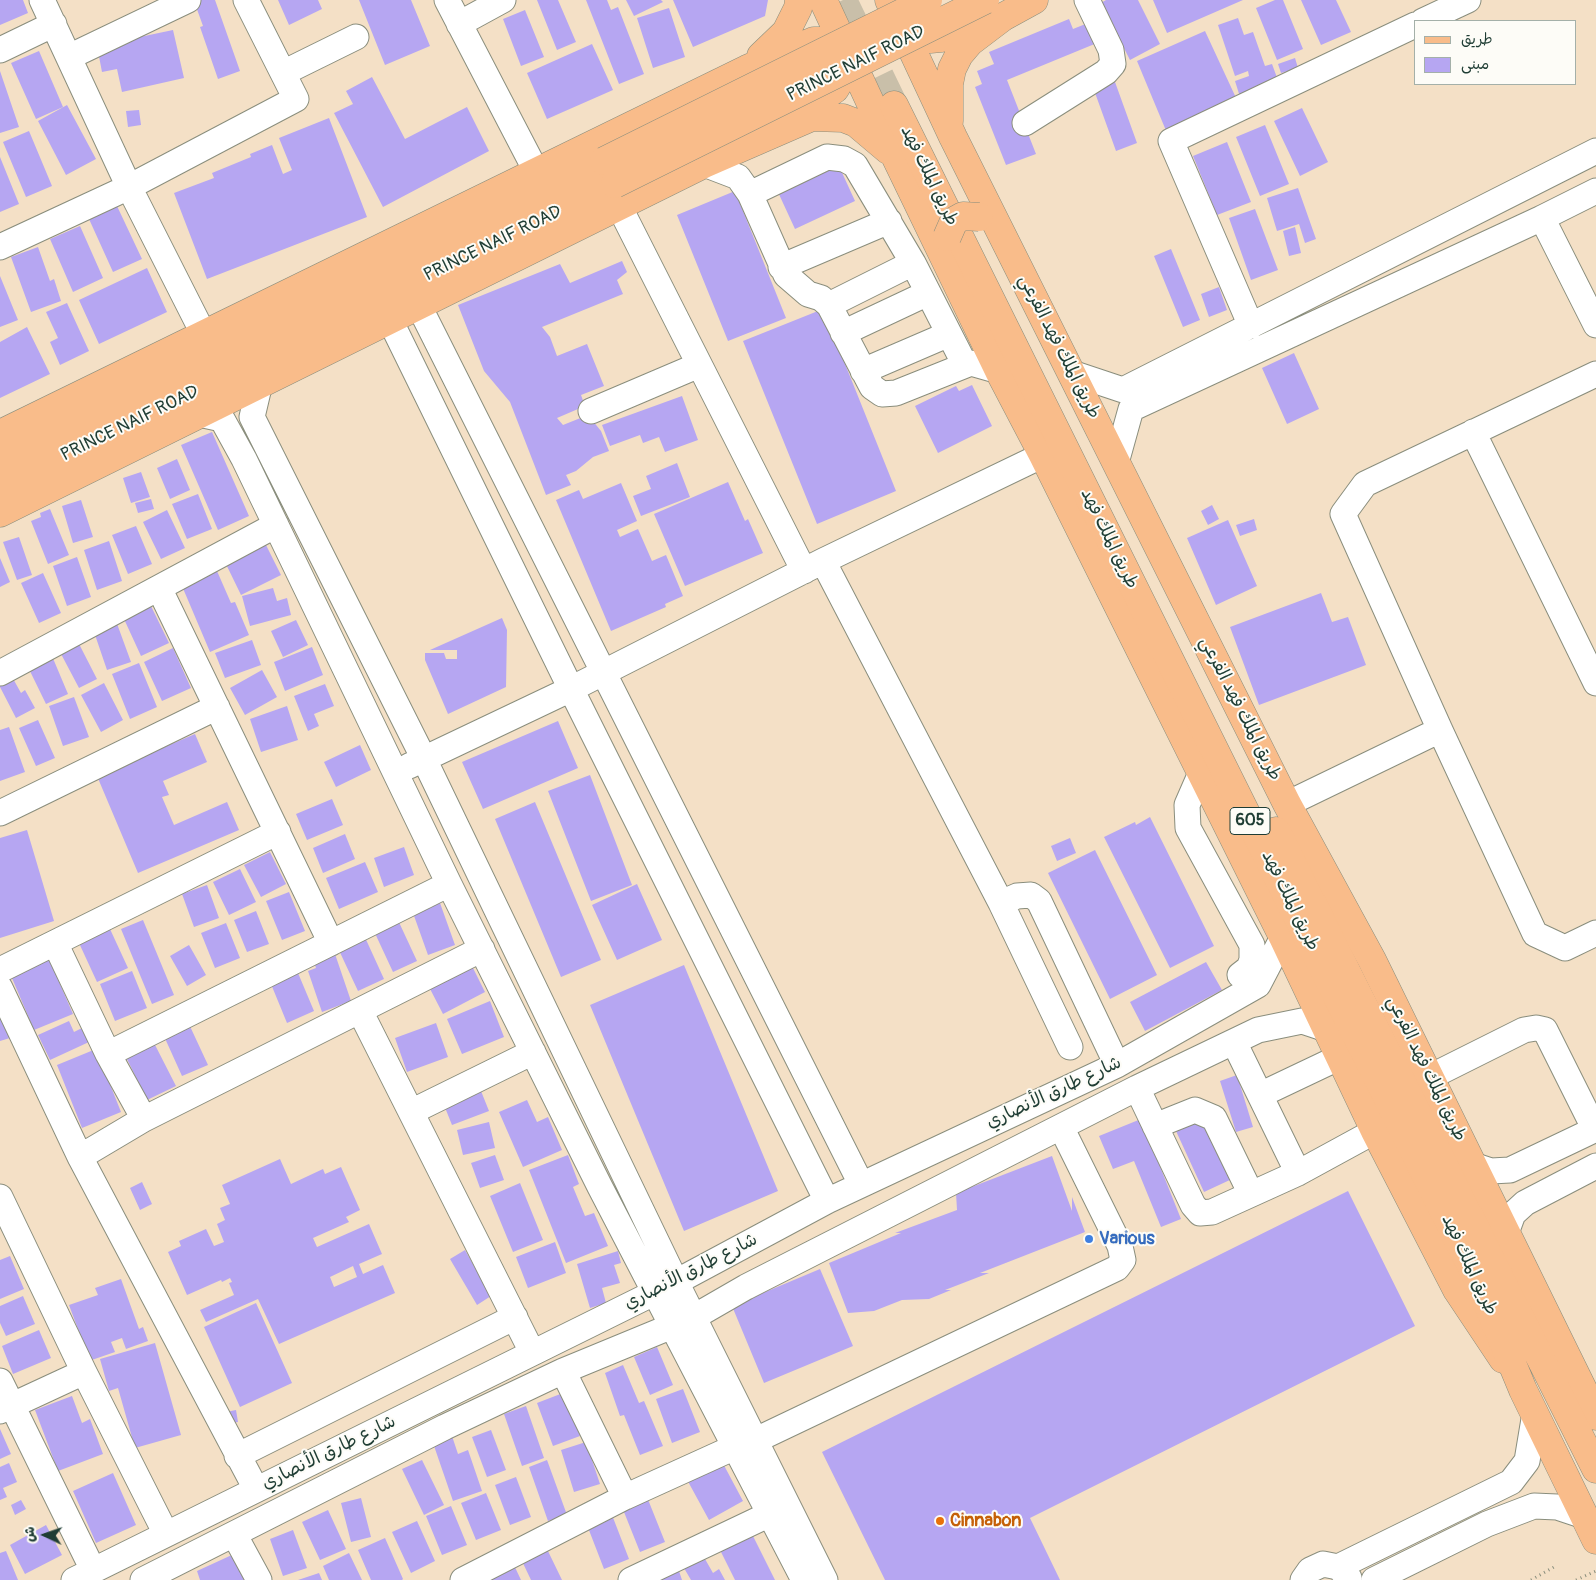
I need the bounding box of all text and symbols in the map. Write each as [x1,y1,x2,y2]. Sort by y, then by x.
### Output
legend [1414,20,1576,85]
street label: PRINCE NAIF ROAD [784,21,928,107]
text: طريق [1461,30,1493,49]
text: مبنى [1461,55,1489,74]
street label: طريق الملك فهد [895,122,963,230]
street label: PRINCE NAIF ROAD [421,201,565,287]
street label: طريق الملك فهد الفرعي [1013,271,1105,423]
street label: PRINCE NAIF ROAD [58,381,202,467]
street label: طريق الملك فهد [1075,485,1143,593]
street label: طريق الملك فهد الفرعي [1194,633,1286,785]
road number: 605 [1230,808,1270,834]
street label: طريق الملك فهد [1256,847,1324,955]
street label: طريق الملك فهد الفرعي [1381,993,1471,1145]
street label: شارع طارق الأنصاري [983,1052,1125,1134]
street label: طريق الملك فهد [1436,1211,1502,1319]
place label: Various [1099,1228,1155,1250]
street label: شارع طارق الأنصاري [621,1229,761,1315]
marker: Various [1083,1233,1095,1245]
street label: شارع طارق الأنصاري [258,1411,400,1495]
north arrow [20,1510,70,1560]
place label: Cinnabon [950,1510,1021,1532]
marker: Cinnabon [934,1515,946,1527]
text: ش [21,1526,38,1542]

